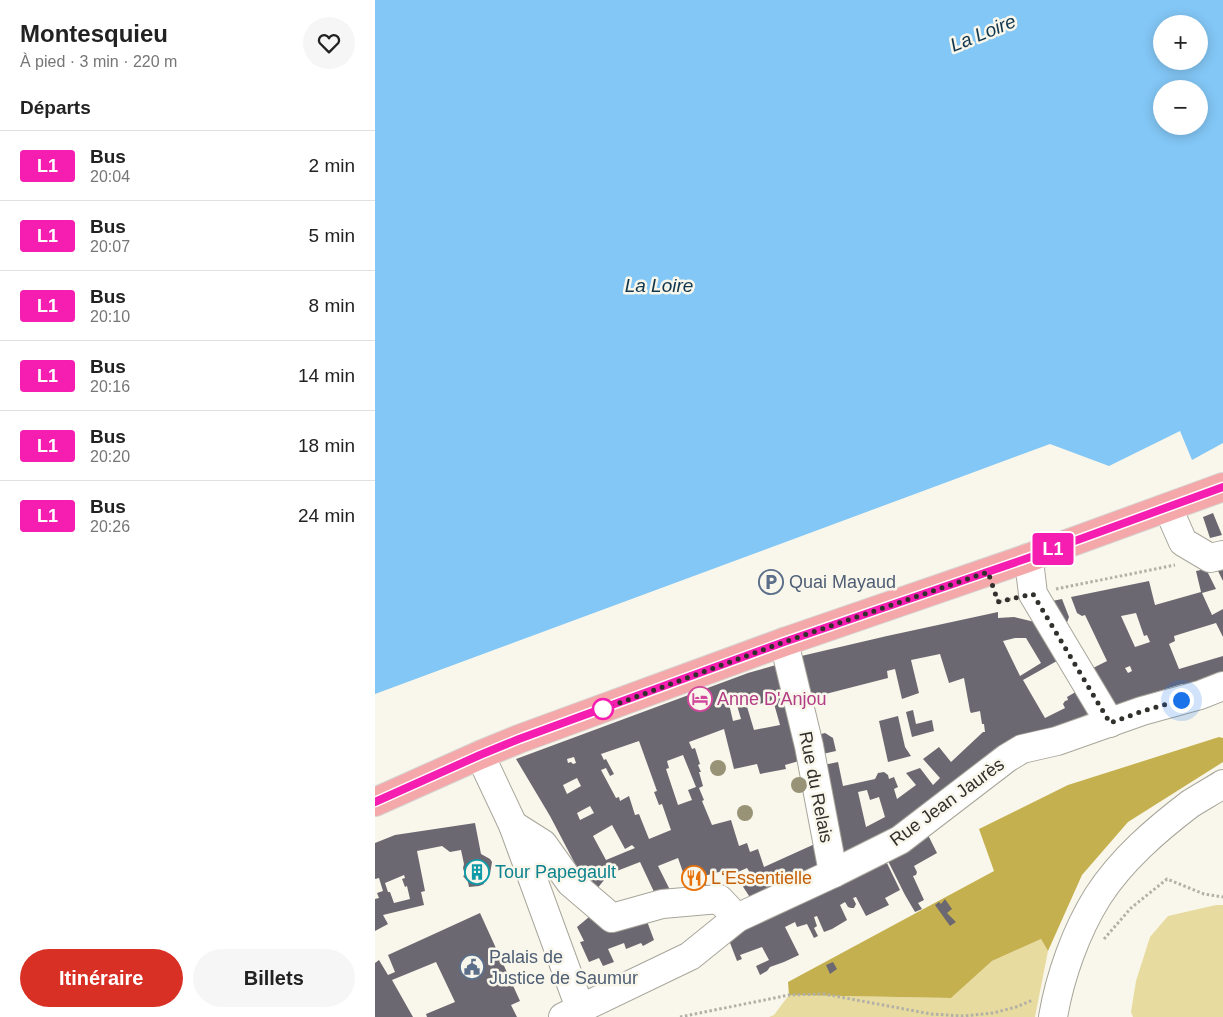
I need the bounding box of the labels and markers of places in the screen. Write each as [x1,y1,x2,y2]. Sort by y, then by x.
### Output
parking icon: Quai Mayaud [758,569,784,595]
place label: Quai Mayaud [789,572,896,592]
hotel icon: Anne D'Anjou [687,686,713,712]
place label: Anne D'Anjou [717,689,827,709]
unlabelled marker [592,698,614,720]
building icon: Tour Papegault [464,859,490,885]
place label: Tour Papegault [495,862,616,882]
restaurant icon: L‘Essentielle [681,865,707,891]
place label: L‘Essentielle [711,868,812,888]
place label: Palais de Justice de Saumur [489,947,638,988]
public building icon: Palais de Justice de Saumur [459,954,485,980]

